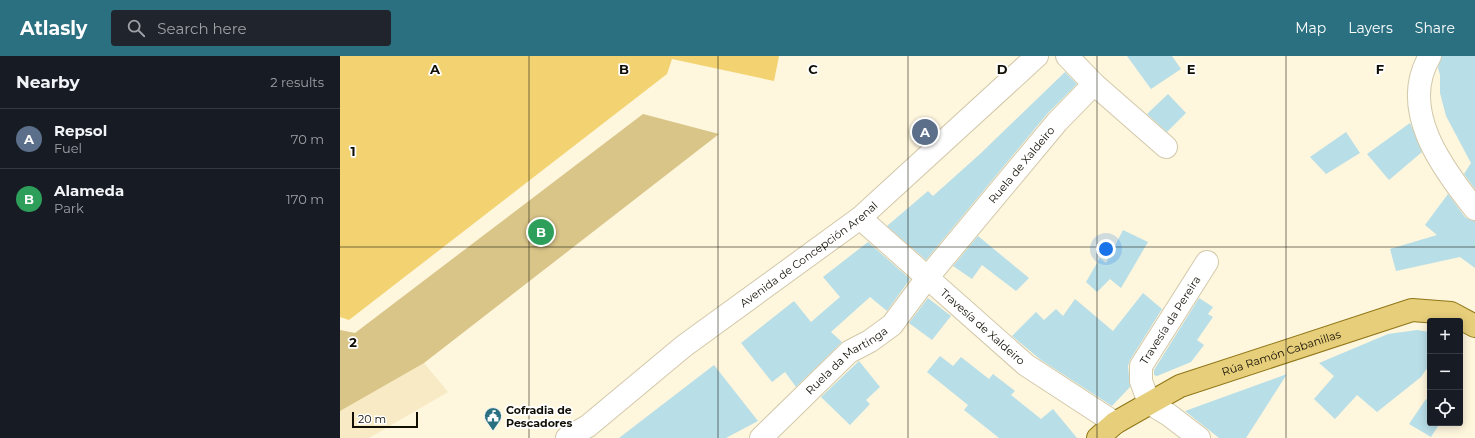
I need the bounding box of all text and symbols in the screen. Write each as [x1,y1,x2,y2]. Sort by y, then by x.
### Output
search box [111,10,391,46]
text: Atlasly [20,17,87,40]
icon: search [125,17,147,39]
text: Search here [157,19,247,38]
text: Map [1295,19,1326,37]
text: Layers [1348,19,1393,37]
text: Share [1415,19,1455,37]
text: A [429,61,441,77]
text: B [619,61,629,77]
text: C [808,61,818,77]
text: D [997,61,1008,77]
text: E [1187,61,1196,77]
text: F [1376,61,1384,77]
text: Nearby [16,72,80,92]
text: 2 results [270,74,324,90]
pin: A [912,117,938,147]
text: Repsol [54,121,107,140]
street label: Ruela de Xaldeiro [985,123,1058,206]
text: A [24,131,34,147]
text: 70 m [291,131,324,147]
text: Fuel [54,140,82,156]
text: 1 [350,143,356,159]
text: Alameda [54,181,124,200]
text: B [24,191,34,207]
text: 170 m [286,191,324,207]
street label: Avenida de Concepción Arenal [737,198,881,310]
text: Park [54,200,84,216]
pin: B [528,217,554,247]
your location [1096,239,1116,259]
street label: Travesía da Pereira [1137,273,1204,367]
street label: Travesía de Xaldeiro [938,286,1028,368]
map controls [1427,318,1463,426]
button: + [1427,318,1463,354]
street label: Ruela da Martinga [803,324,890,397]
street label: Rúa Ramón Cabanillas [1220,327,1343,379]
text: 2 [349,334,357,350]
button: − [1427,354,1463,390]
button: locate [1427,390,1463,426]
place label: Cofradia de Pescadores [506,403,572,430]
public building icon: Cofradia de Pescadores [483,406,503,431]
scale bar [352,410,418,429]
text: 20 m [358,412,386,426]

